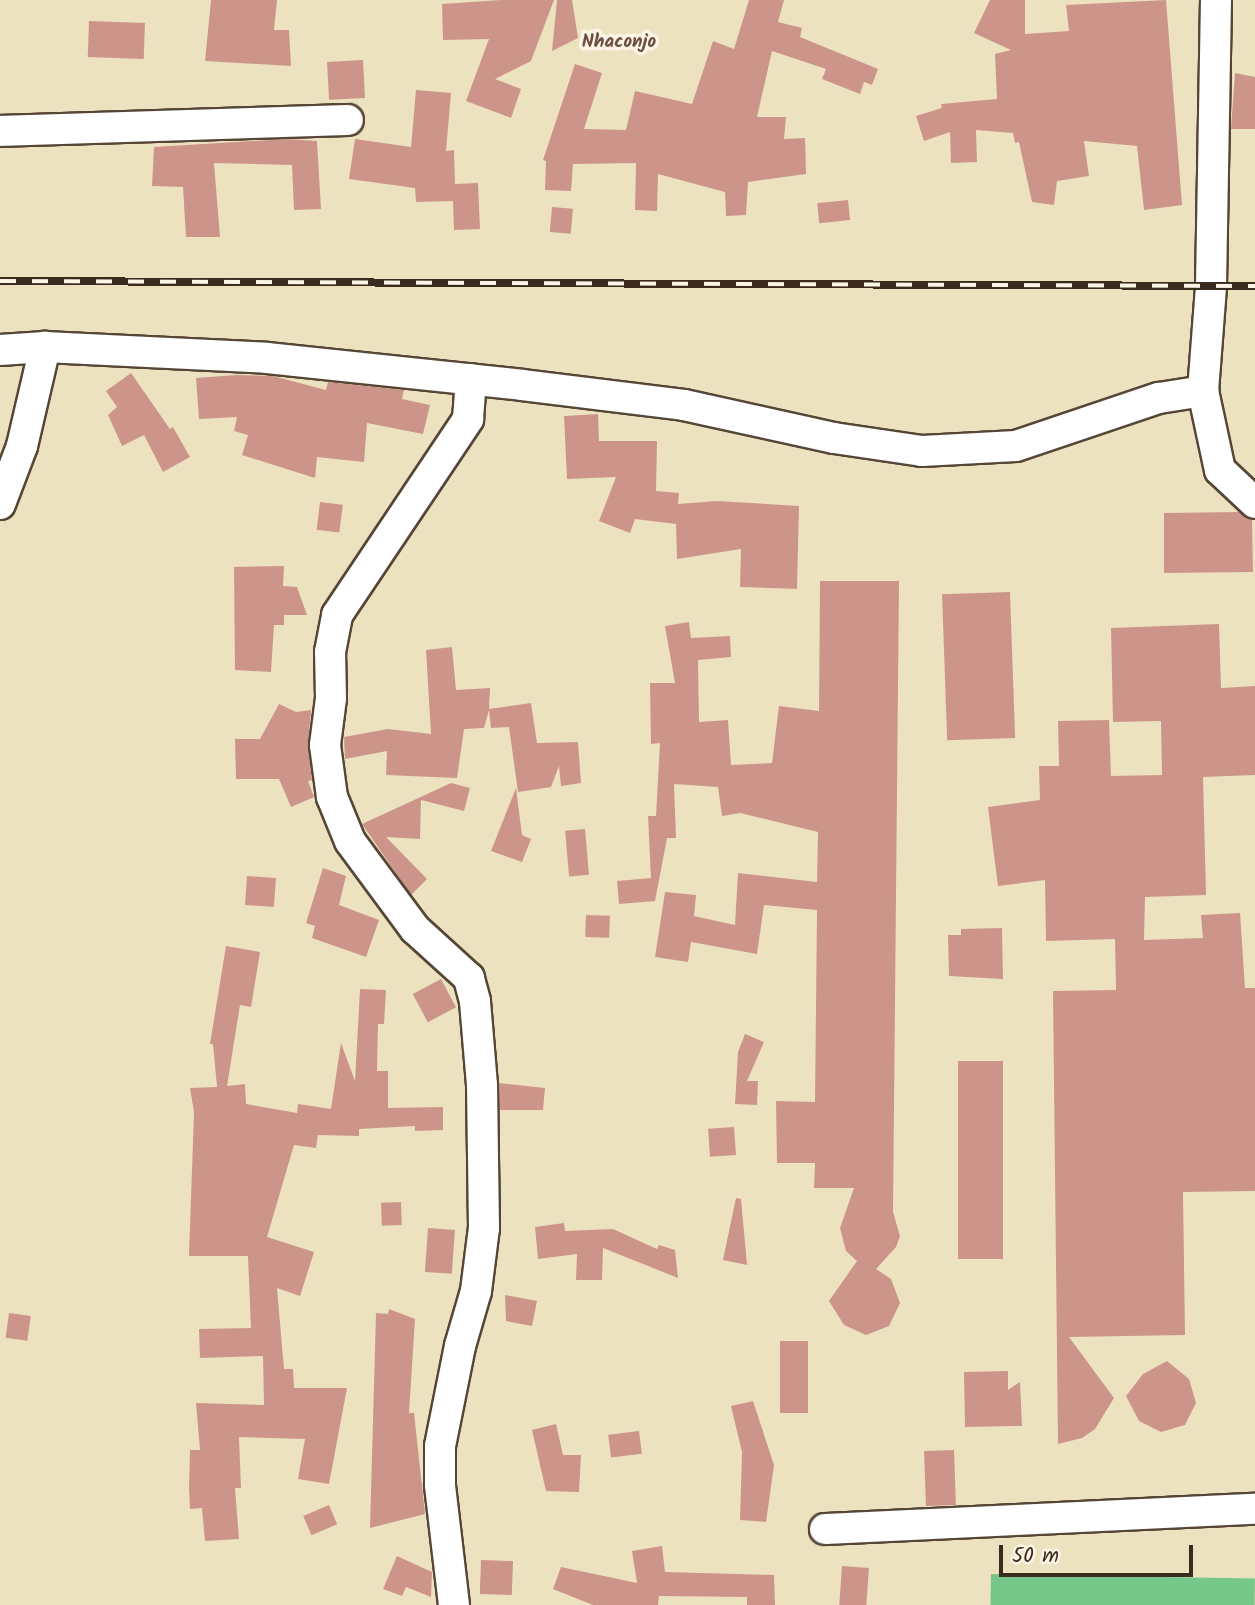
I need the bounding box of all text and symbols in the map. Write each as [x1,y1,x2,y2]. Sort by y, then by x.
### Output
district label: Nhaconjo [582,32,656,54]
scale bar [1003,1532,1197,1576]
text: 50 m [1012,1540,1059,1573]

